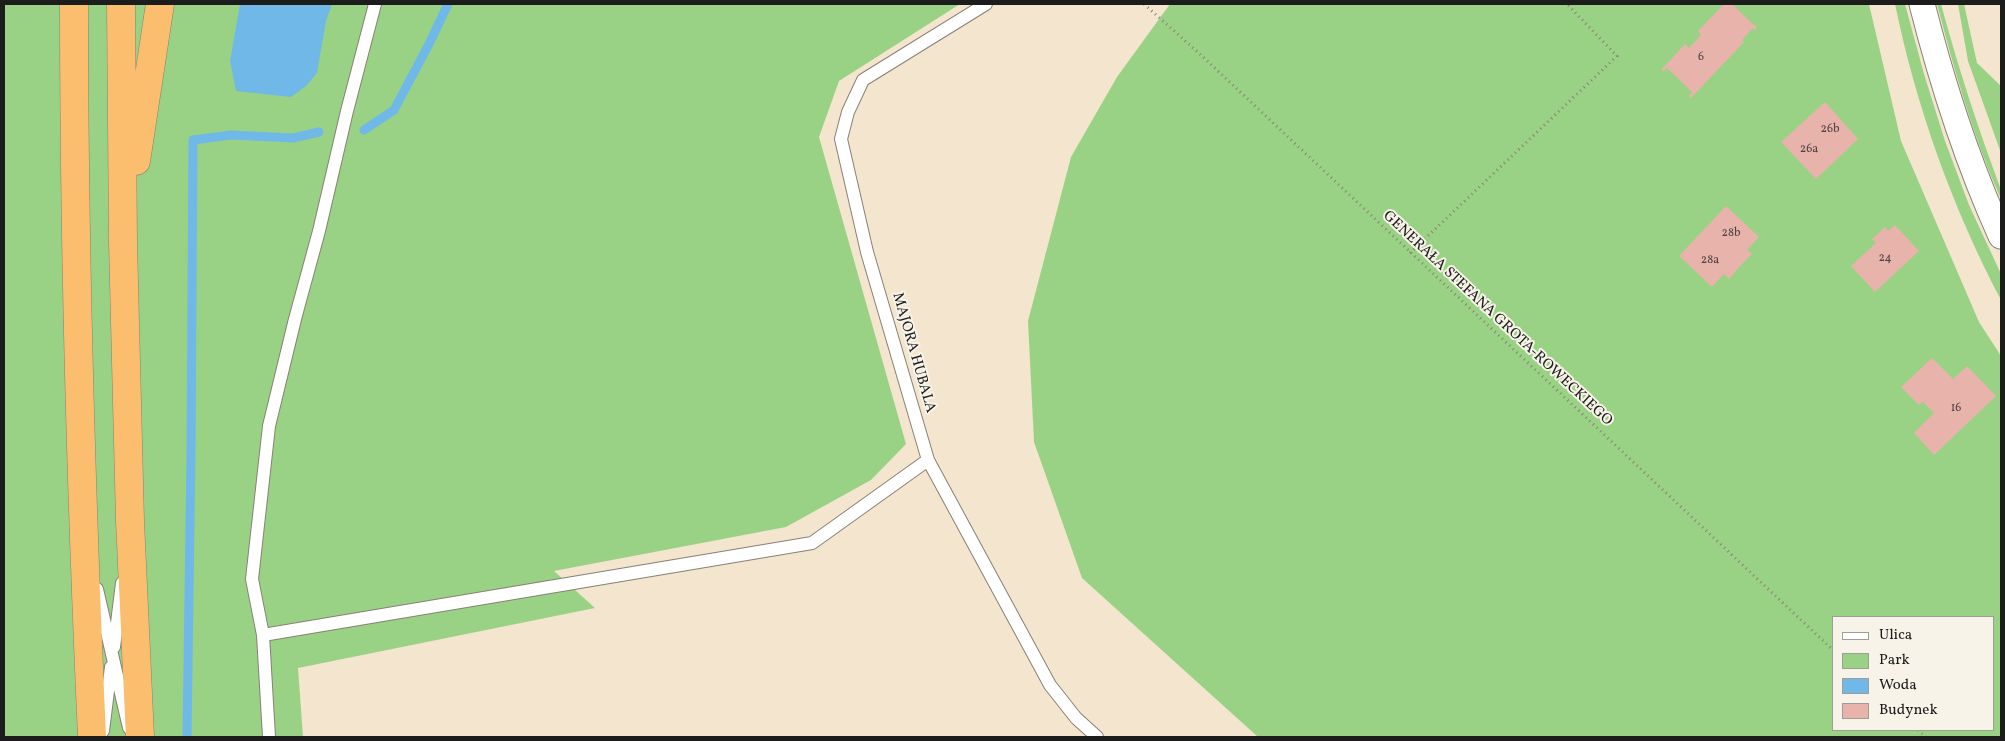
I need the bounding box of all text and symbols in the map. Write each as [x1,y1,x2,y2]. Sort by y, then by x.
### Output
house number: 6 [1698,51,1704,65]
house number: 26b [1820,123,1840,137]
house number: 26a [1800,143,1818,157]
street label: GENERAŁA STEFANA GROTA-ROWECKIEGO [1379,208,1615,430]
house number: 28b [1721,227,1741,241]
house number: 24 [1878,252,1892,266]
house number: 28a [1701,254,1719,268]
street label: MAJORA HUBALA [887,291,939,415]
house number: 16 [1951,402,1961,416]
legend [1832,616,1995,731]
text: Ulica [1879,625,1912,646]
text: Park [1879,650,1910,671]
text: Woda [1879,675,1917,696]
text: Budynek [1879,700,1938,721]

